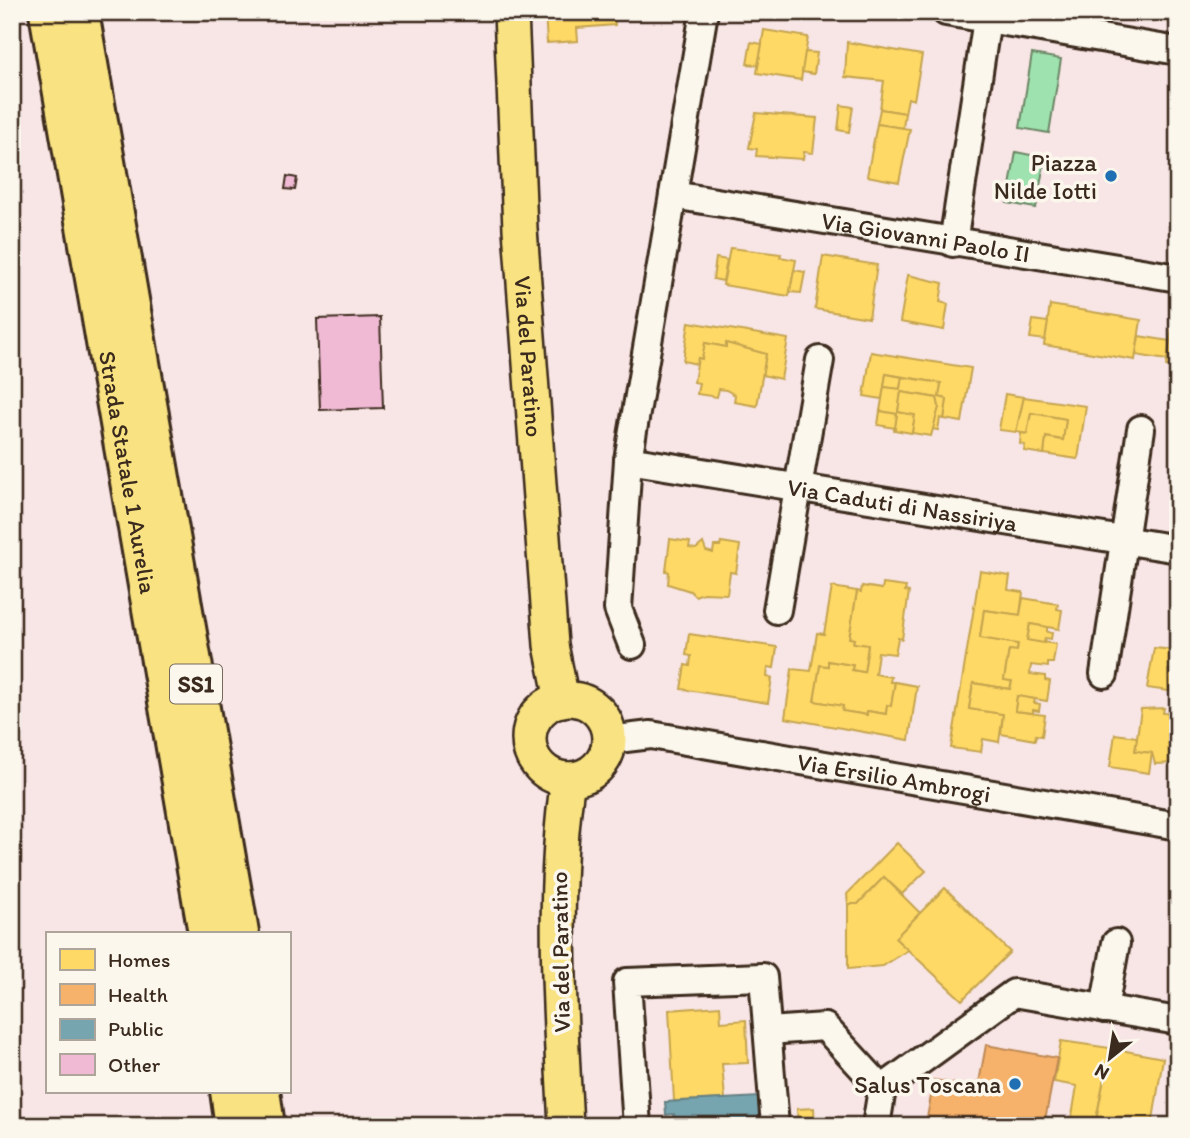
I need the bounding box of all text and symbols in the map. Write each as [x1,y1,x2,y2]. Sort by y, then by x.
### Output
place label: Piazza Nilde Iotti [994,148,1098,205]
marker: Piazza Nilde Iotti [1103,168,1119,184]
street label: Via Giovanni Paolo II [819,205,1032,268]
street label: Via del Paratino [509,275,550,438]
street label: Strada Statale 1 Aurelia [93,348,164,596]
street label: Via Caduti di Nassiriya [785,472,1020,537]
road number: SS1 [170,664,222,704]
street label: Via Ersilio Ambrogi [795,746,993,808]
street label: Via del Paratino [544,871,576,1033]
legend [46,932,290,1092]
text: Homes [108,947,170,972]
text: Health [108,982,168,1007]
text: Public [108,1016,164,1041]
north arrow [1074,1023,1144,1092]
text: Other [108,1052,161,1077]
text: N [1090,1059,1113,1085]
place label: Salus Toscana [854,1070,1001,1099]
marker: Salus Toscana [1007,1076,1023,1092]

